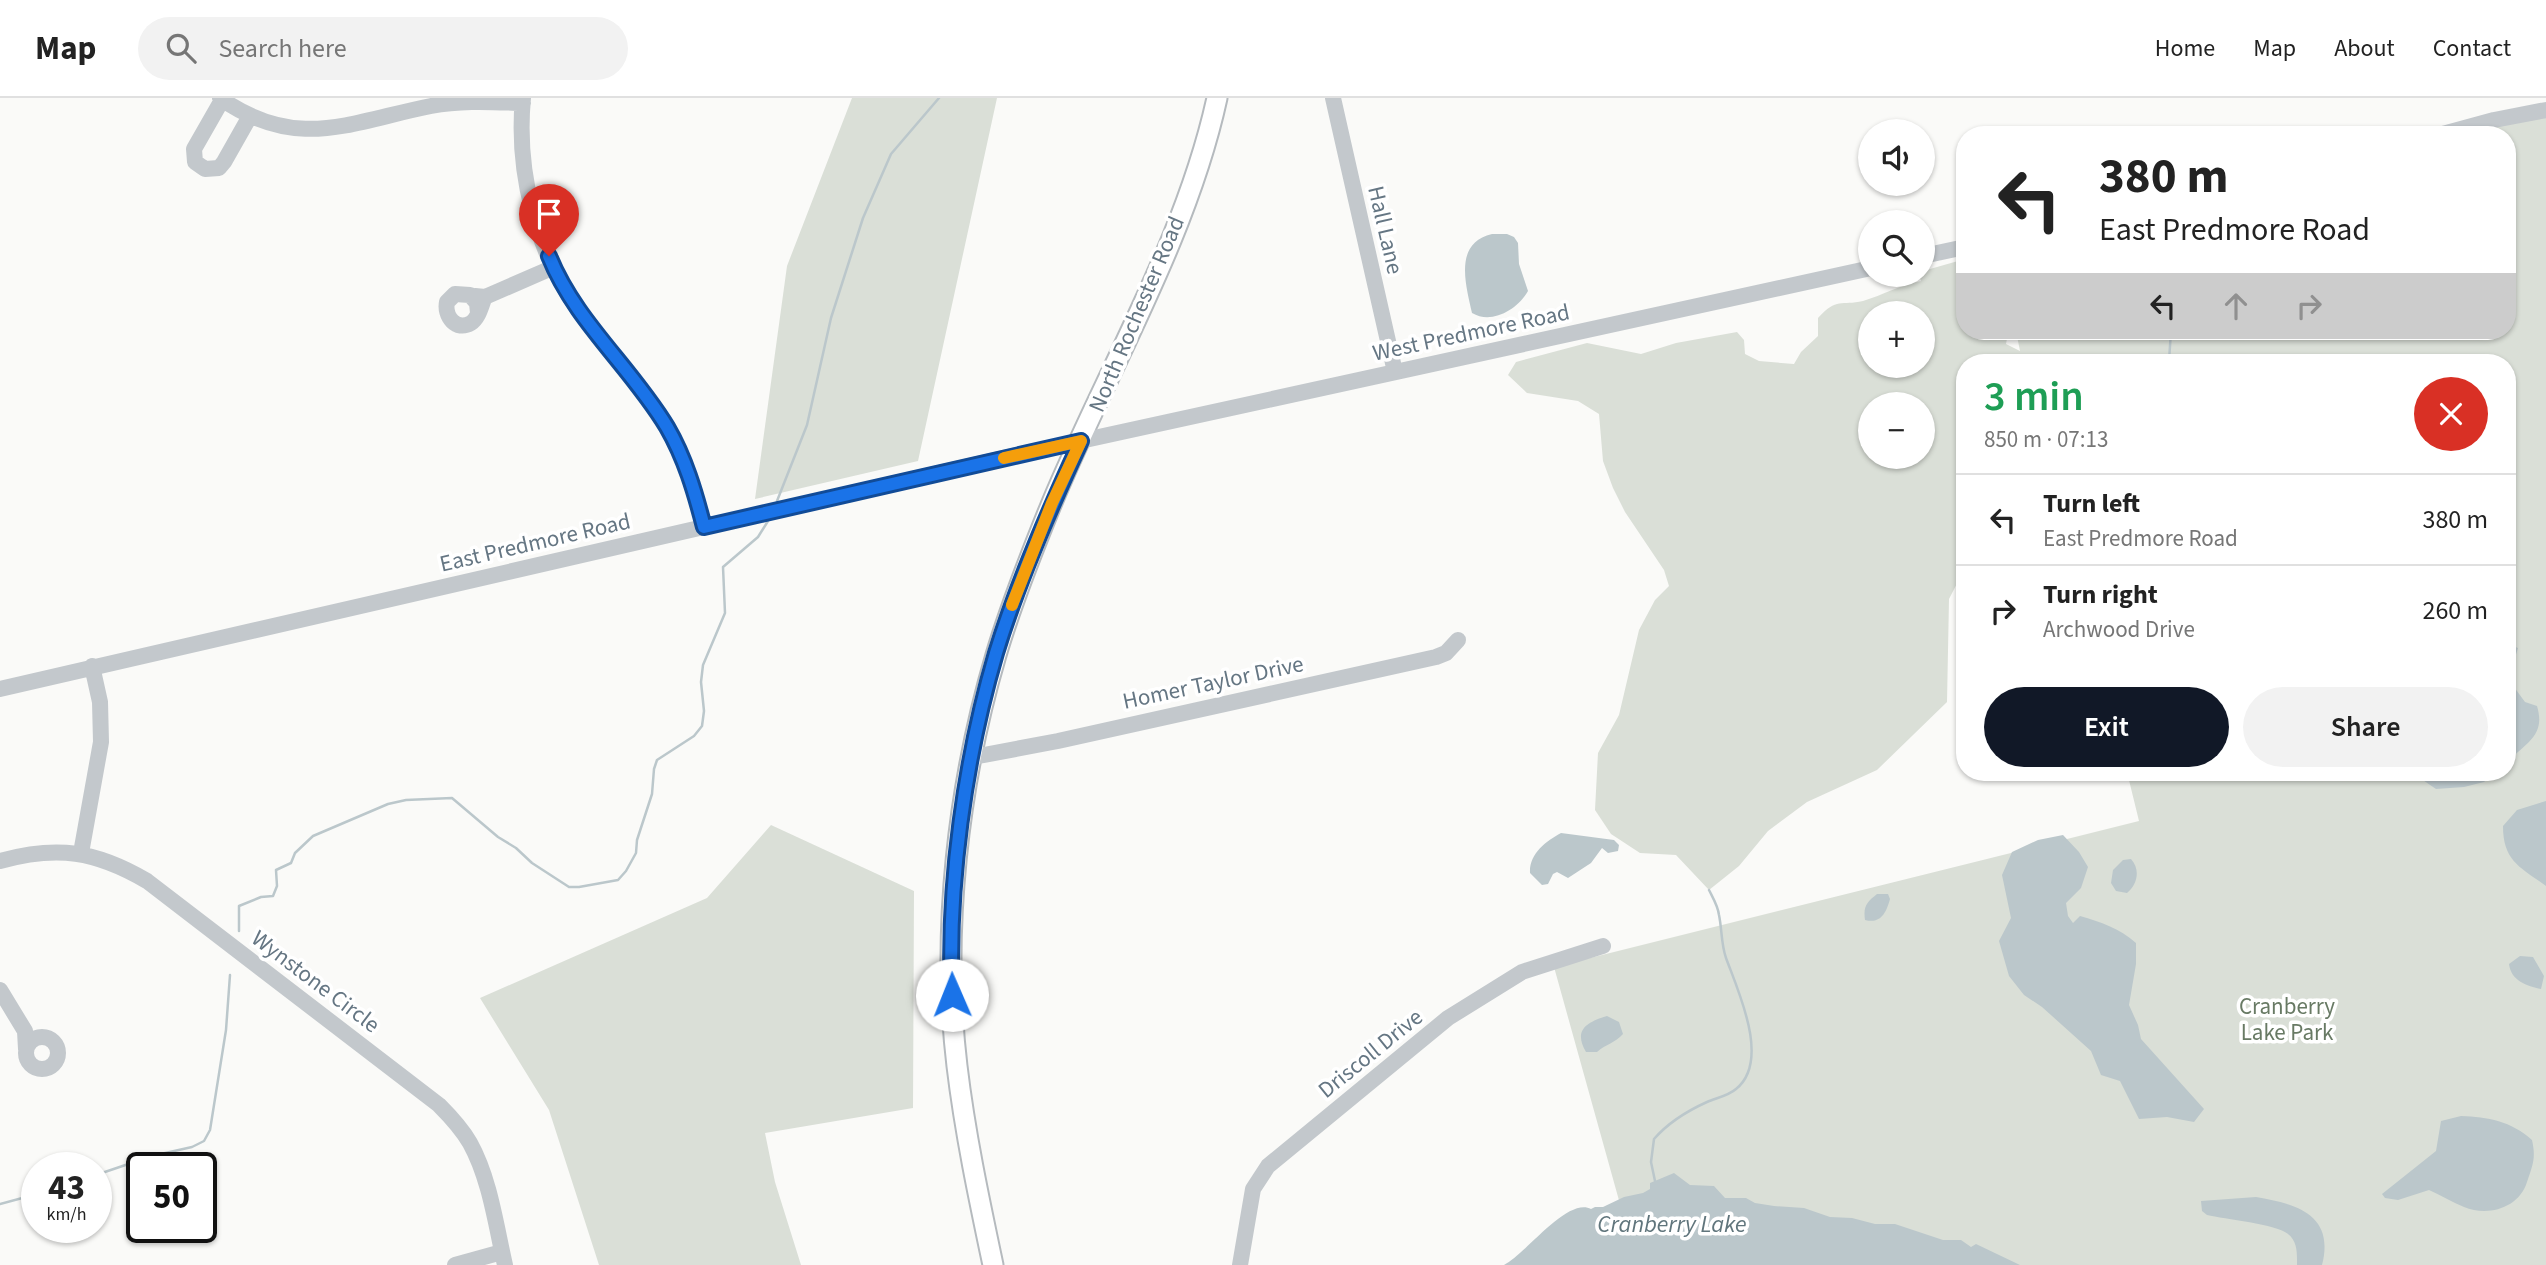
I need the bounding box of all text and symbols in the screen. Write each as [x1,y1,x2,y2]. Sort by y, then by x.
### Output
search box [138,17,628,80]
text: Map [35,25,96,72]
icon: search [162,29,200,67]
text: Search here [218,30,347,67]
text: Home [2155,31,2215,66]
text: Map [2253,31,2296,66]
text: About [2334,31,2395,66]
text: Contact [2433,31,2511,66]
map controls [1858,119,1935,469]
button: sound [1858,119,1935,196]
text: 380 m [2099,142,2228,212]
icon: left [1984,154,2075,245]
street label: Hall Lane [1359,183,1412,278]
pin [519,184,579,256]
icon: arrive [530,195,568,233]
text: East Predmore Road [2099,207,2370,253]
button: search [1858,210,1935,287]
street label: North Rochester Road [1080,211,1193,417]
icon: left [2144,287,2182,325]
icon: ahead [2217,287,2255,325]
icon: right [2290,287,2328,325]
street label: West Predmore Road [1370,295,1573,369]
button: + [1858,301,1935,378]
text: 3 min [1984,367,2084,427]
button: close [2414,377,2488,451]
button: − [1858,392,1935,469]
text: 850 m · 07:13 [1984,423,2108,456]
text: Turn left [2043,485,2140,522]
icon: left [1984,501,2022,539]
text: 380 m [2422,501,2488,538]
street label: East Predmore Road [436,504,634,580]
text: East Predmore Road [2043,522,2238,555]
text: Turn right [2043,576,2158,613]
icon: right [1984,592,2022,630]
text: 260 m [2422,592,2488,629]
text: Archwood Drive [2043,613,2195,646]
street label: Homer Taylor Drive [1120,647,1307,718]
button: Exit [1984,687,2229,767]
button: Share [2243,687,2488,767]
street label: Wynstone Circle [245,922,387,1041]
position arrow [915,958,989,1032]
park label: Cranberry Lake Park [2239,990,2335,1049]
street label: Driscoll Drive [1311,1001,1430,1106]
speed limit sign: 50 [126,1152,217,1243]
text: 43 [48,1163,85,1213]
text: km/h [47,1202,86,1227]
water label: Cranberry Lake [1597,1207,1747,1242]

